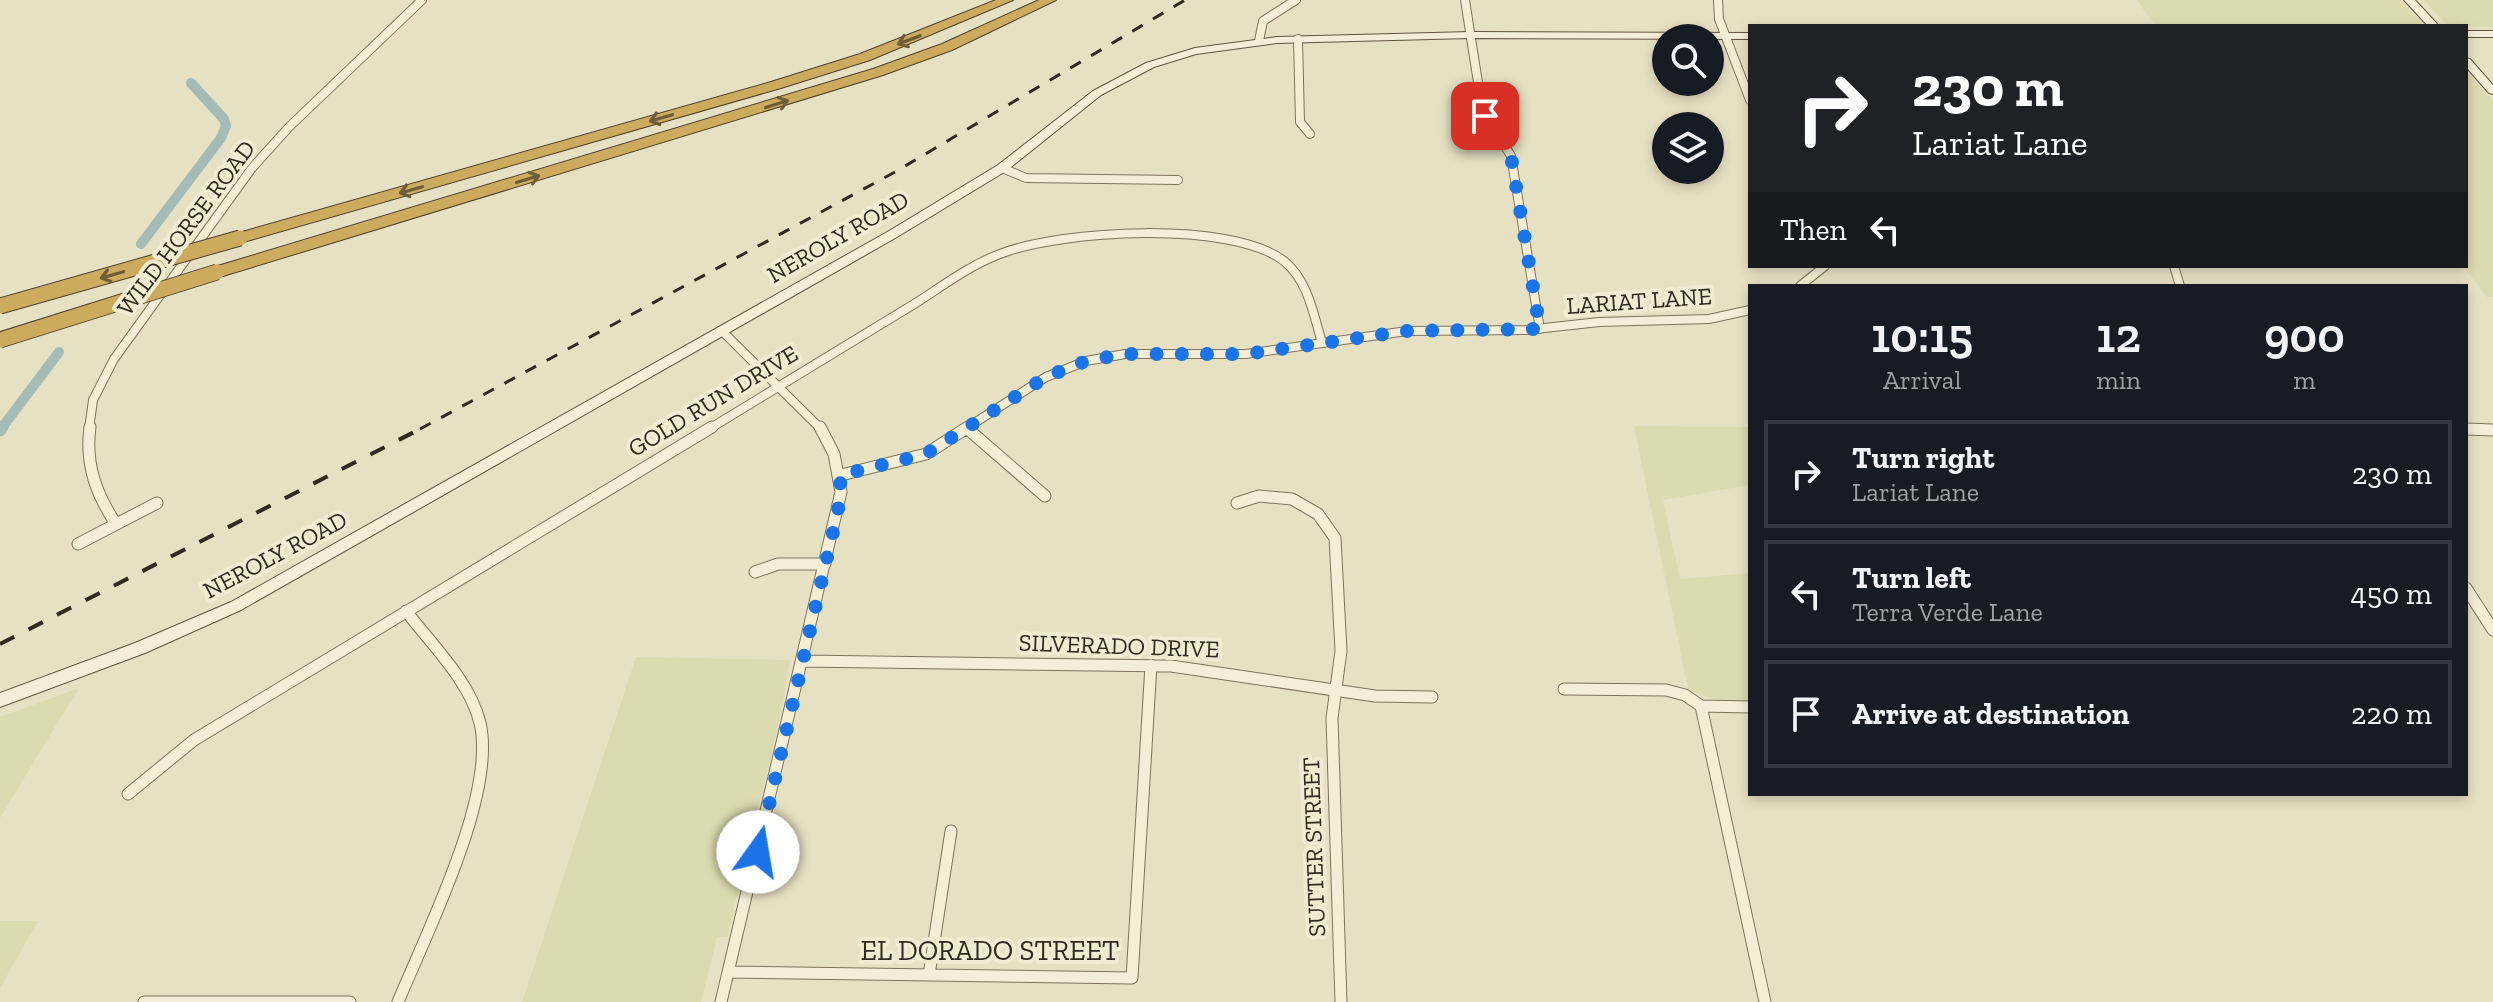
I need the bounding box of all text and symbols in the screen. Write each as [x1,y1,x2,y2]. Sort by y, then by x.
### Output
map controls [1652,24,1724,184]
button: search [1652,24,1724,96]
one-way arrow [897,34,922,48]
text: 230 m [1912,53,2064,120]
icon: right [1780,56,1884,160]
pin [1451,82,1519,150]
icon: arrive [1463,94,1507,138]
one-way arrow [764,96,789,110]
one-way arrow [649,111,675,126]
button: layers [1652,112,1724,184]
text: Lariat Lane [1912,121,2088,164]
street label: WILD HORSE ROAD [110,134,261,321]
one-way arrow [515,171,540,185]
one-way arrow [399,183,425,198]
street label: NEROLY ROAD [762,184,914,289]
icon: left [1863,208,1907,252]
text: Then [1780,212,1847,248]
one-way arrow [99,268,125,283]
street label: LARIAT LANE [1565,281,1713,320]
text: 10:15 [1871,307,1973,364]
text: 12 [2096,307,2141,364]
text: 900 [2264,307,2345,364]
street label: GOLD RUN DRIVE [623,338,803,463]
text: Arrival [1883,364,1961,396]
text: min [2096,364,2141,396]
text: m [2293,364,2316,396]
text: Turn right [1852,440,1994,476]
icon: right [1784,452,1828,496]
text: 230 m [2352,456,2432,492]
text: Lariat Lane [1852,476,1979,508]
street label: NEROLY ROAD [198,504,352,605]
text: Turn left [1852,560,1971,596]
icon: left [1784,572,1828,616]
text: 450 m [2350,576,2432,612]
text: Terra Verde Lane [1852,596,2043,628]
street label: SILVERADO DRIVE [1018,628,1220,663]
icon: arrive [1784,692,1828,736]
text: Arrive at destination [1852,696,2129,732]
text: 220 m [2351,696,2432,732]
street label: SUTTER STREET [1296,757,1331,937]
position arrow [716,810,800,894]
street label: EL DORADO STREET [861,934,1119,967]

